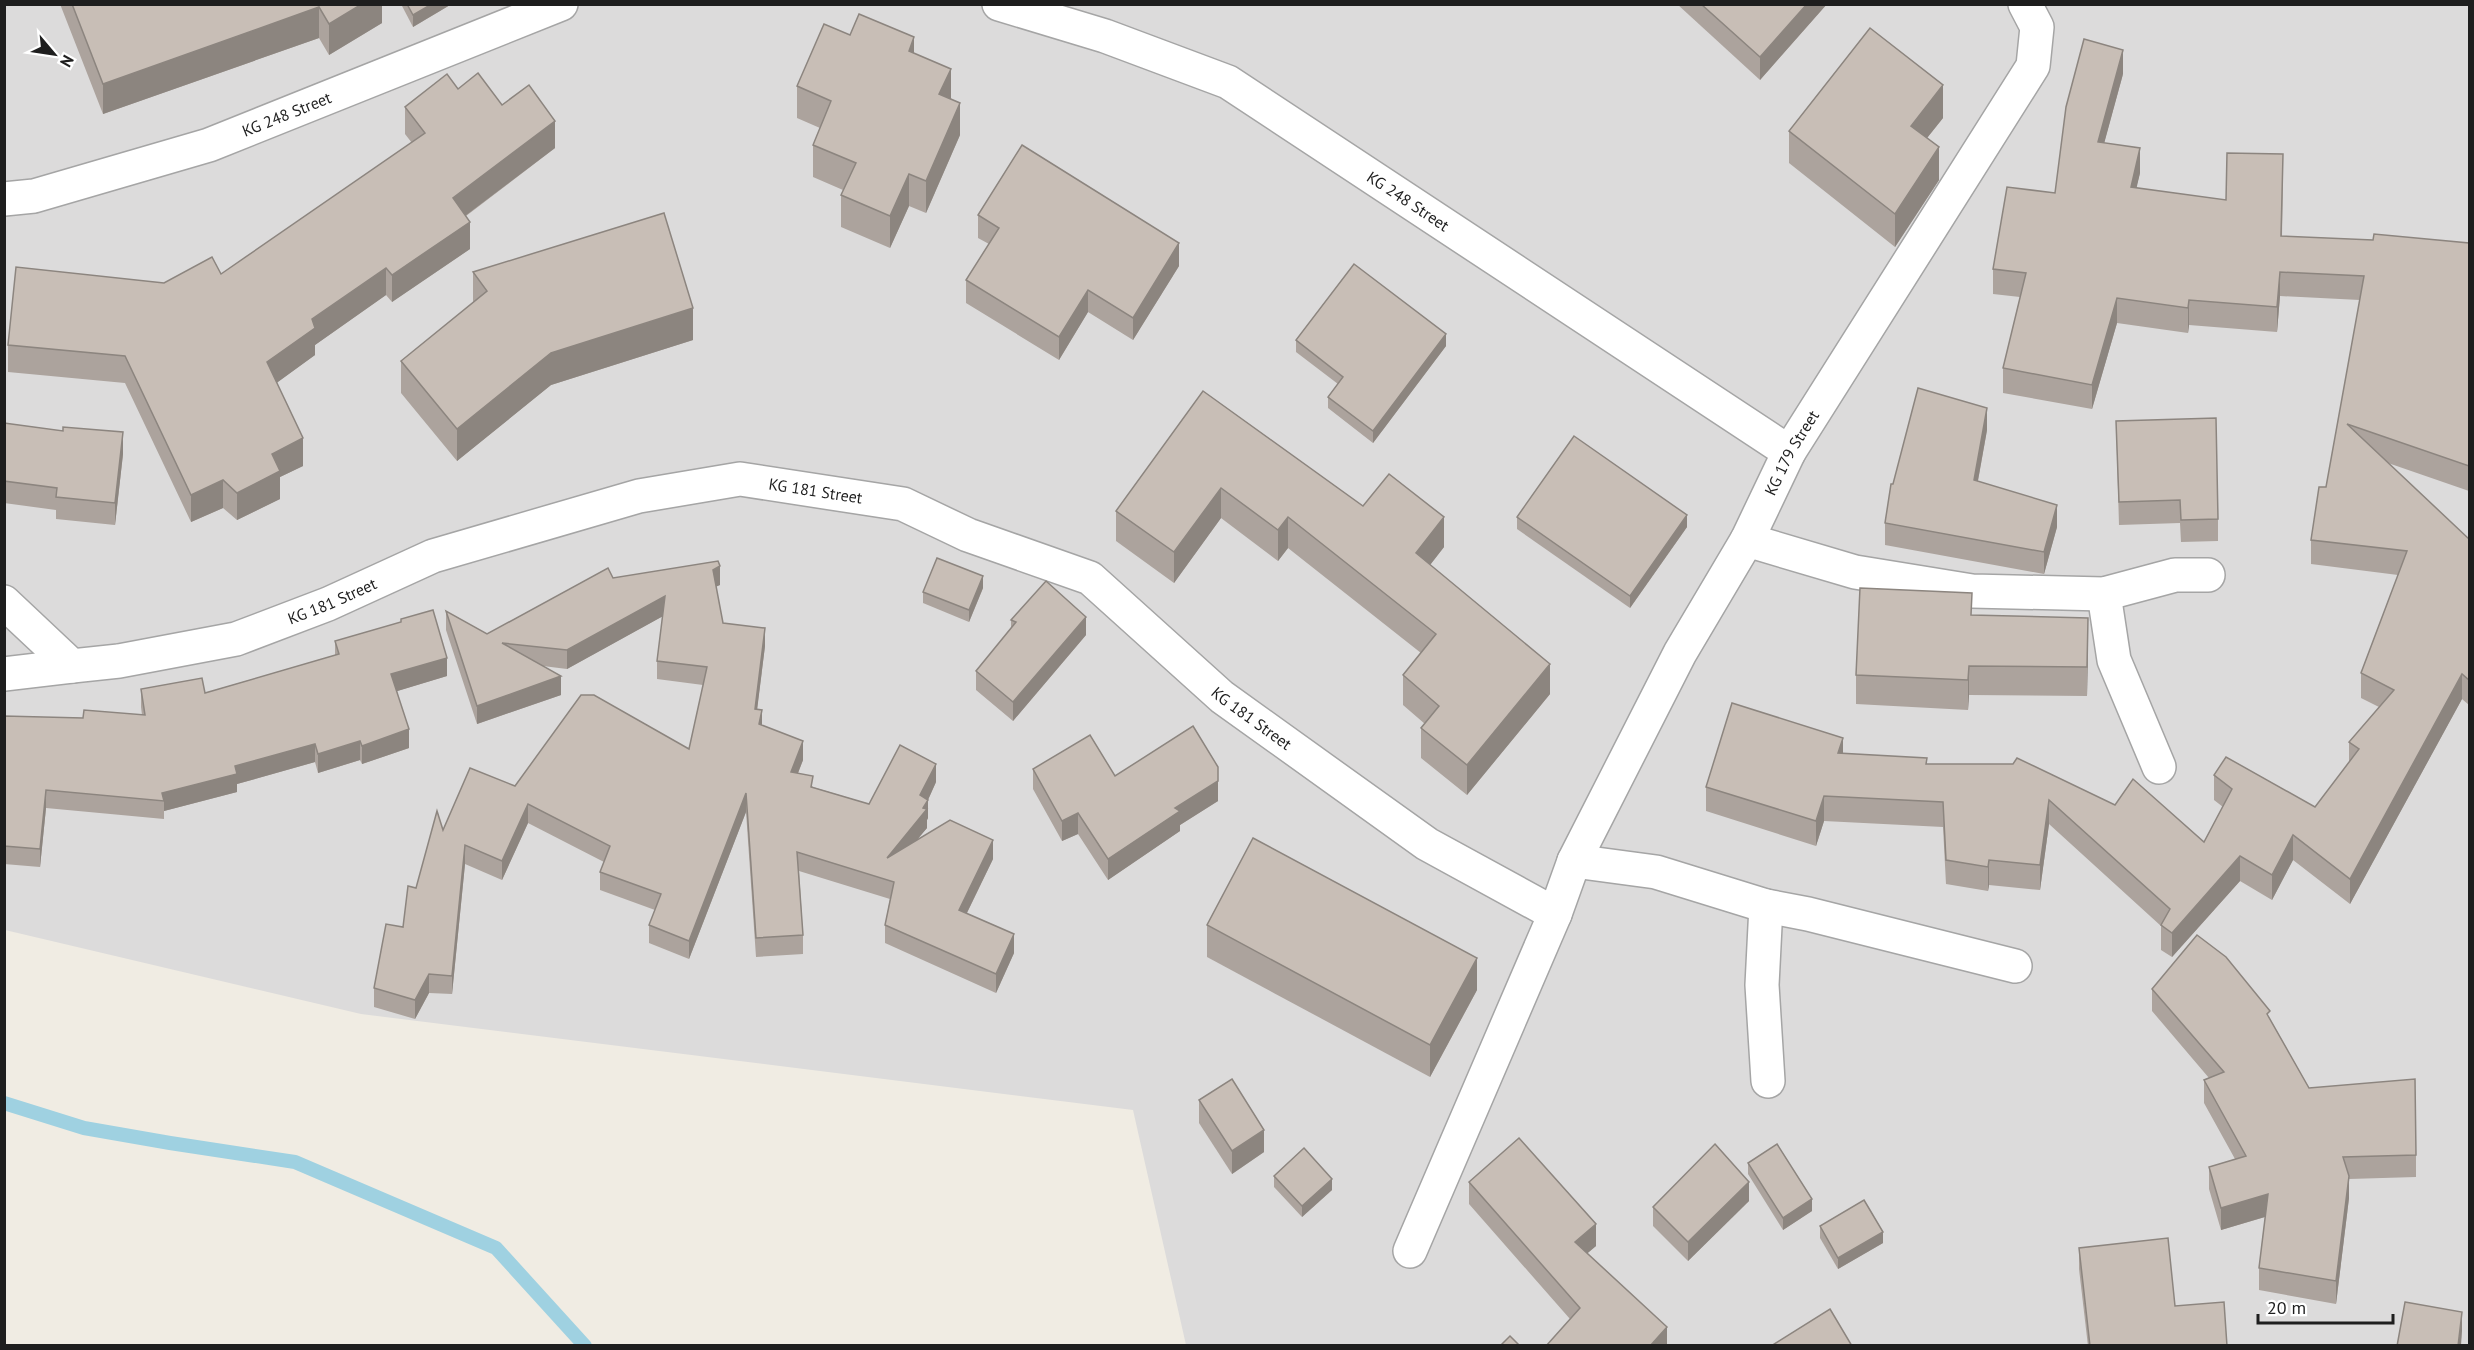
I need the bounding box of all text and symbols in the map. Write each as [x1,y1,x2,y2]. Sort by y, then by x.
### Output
north arrow [24,24,84,84]
text: N [56,52,78,71]
street label: KG 248 Street [239,87,335,141]
street label: KG 248 Street [1363,167,1454,236]
street label: KG 179 Street [1760,406,1823,498]
street label: KG 181 Street [767,474,864,508]
street label: KG 181 Street [285,573,380,628]
street label: KG 181 Street [1207,682,1296,754]
scale bar [2258,1287,2393,1325]
text: 20 m [2267,1296,2306,1319]

